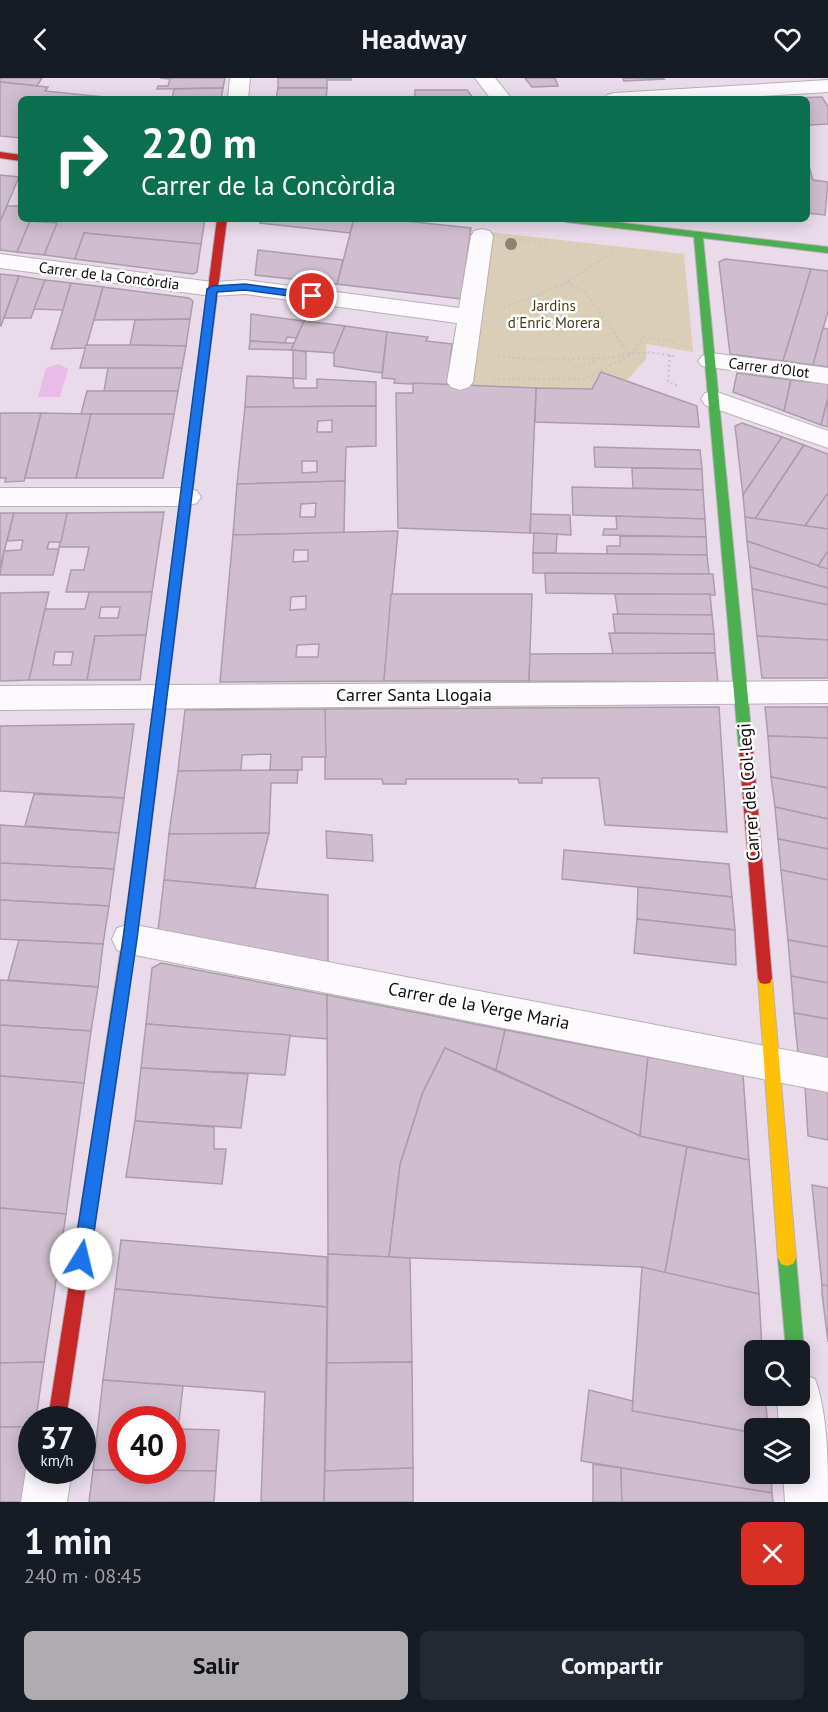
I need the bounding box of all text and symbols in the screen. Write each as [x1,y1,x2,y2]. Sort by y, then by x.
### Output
text: Headway [361,22,467,56]
icon: back [24,23,57,56]
icon: heart [771,23,804,56]
text: 220 m [141,115,257,170]
icon: right [42,120,120,198]
text: Carrer de la Concòrdia [141,168,396,202]
street label: Carrer de la Concòrdia [38,257,180,294]
pin [286,270,337,321]
icon: arrive [295,279,328,312]
park label: Jardins d'Enric Morera [508,296,600,332]
street label: Carrer d'Olot [728,353,811,382]
street label: Carrer Santa Llogaia [336,683,492,706]
street label: Carrer del Col·legi [732,722,765,862]
street label: Carrer de la Verge Maria [386,977,572,1034]
position arrow [49,1227,113,1291]
map controls [744,1340,810,1484]
button: search [744,1340,810,1406]
speed limit sign: 40 [108,1406,186,1484]
text: 37 [40,1418,74,1457]
button: layers [744,1418,810,1484]
text: km/h [41,1451,73,1470]
text: 1 min [24,1517,112,1564]
button: close [741,1522,804,1585]
text: 240 m · 08:45 [24,1563,142,1589]
button: Salir [24,1631,408,1700]
button: Compartir [420,1631,804,1700]

